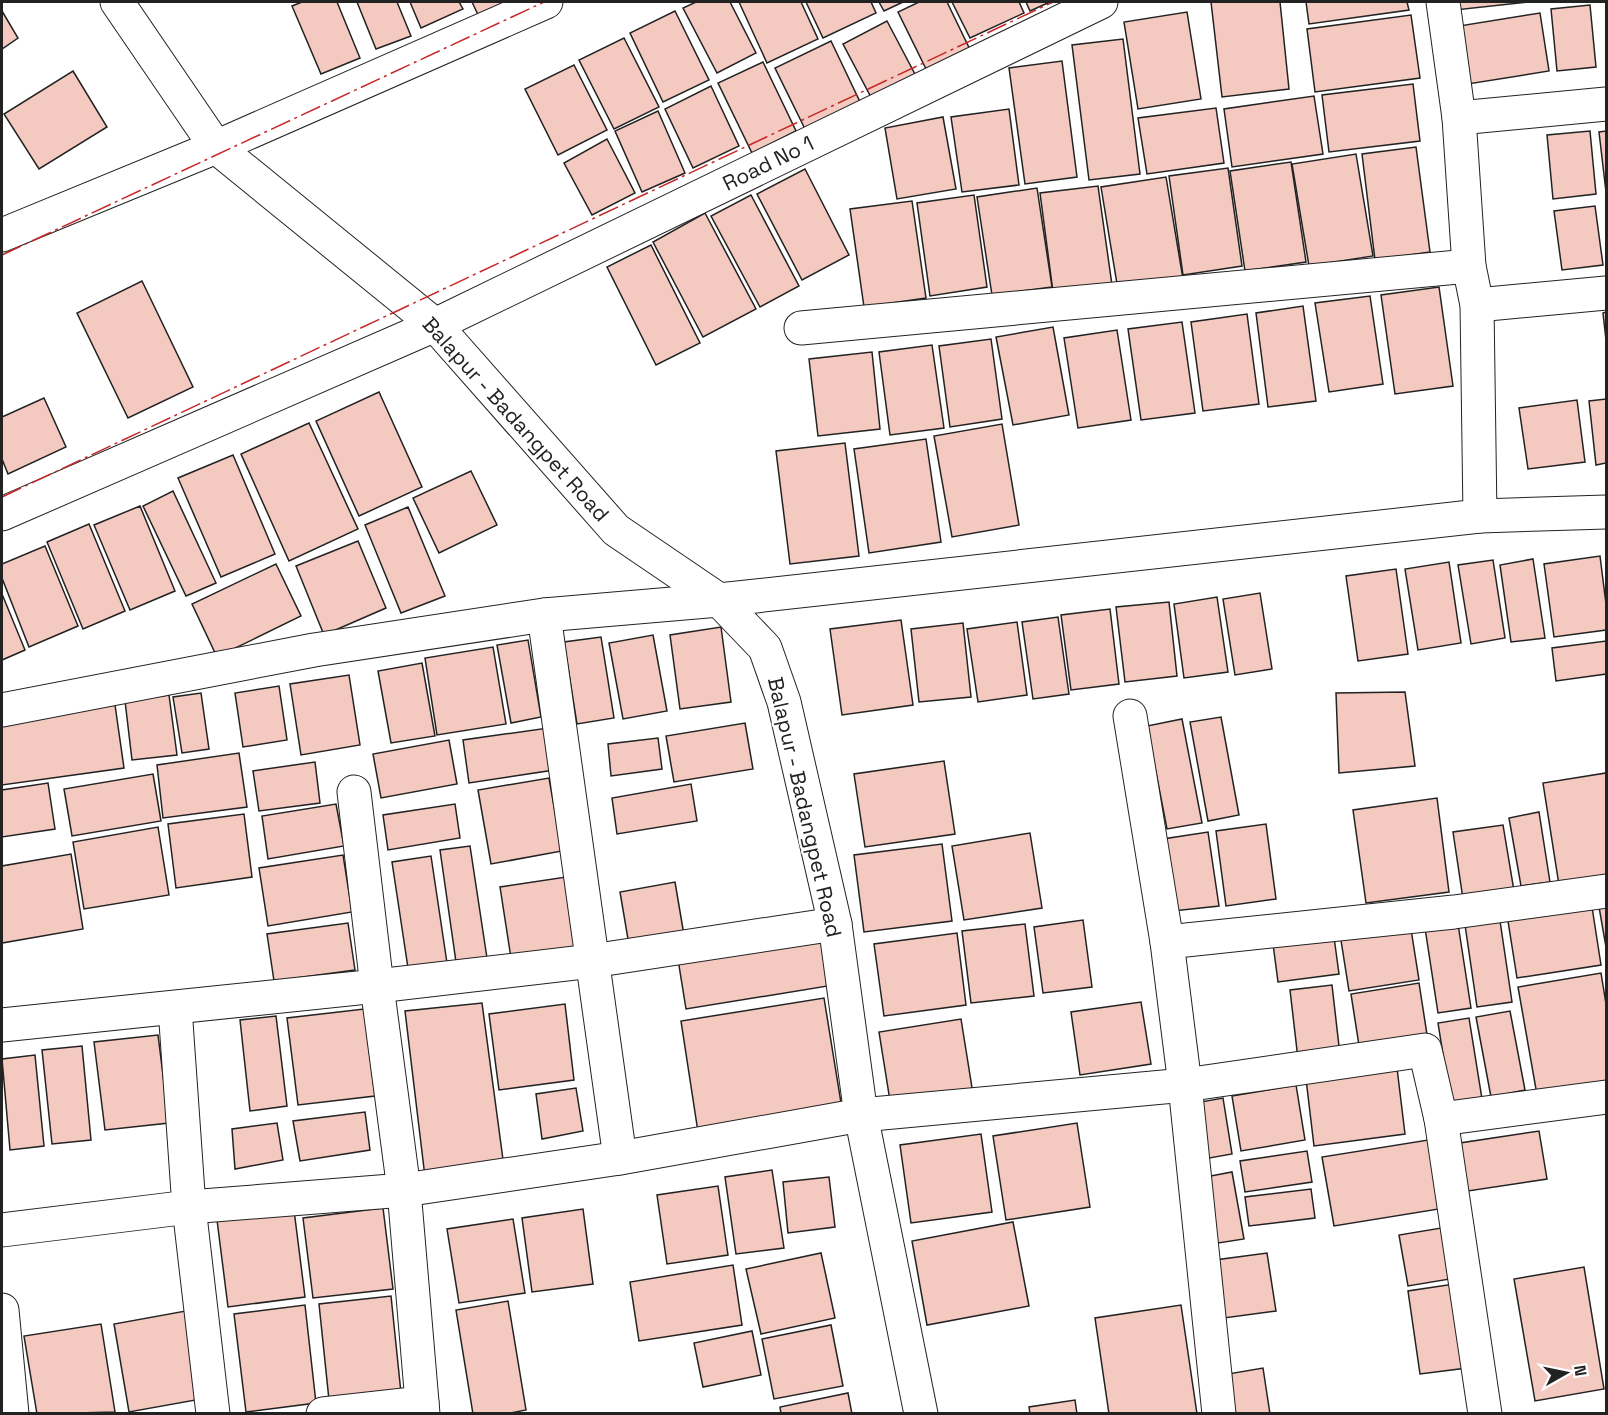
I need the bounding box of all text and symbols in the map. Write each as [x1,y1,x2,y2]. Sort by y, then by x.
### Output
street label: Road No 1 [718,129,818,197]
street label: Balapur - Badangpet Road [417,311,615,527]
street label: Balapur - Badangpet Road [762,674,848,940]
north arrow [1536,1343,1596,1403]
text: N [1569,1364,1592,1378]

